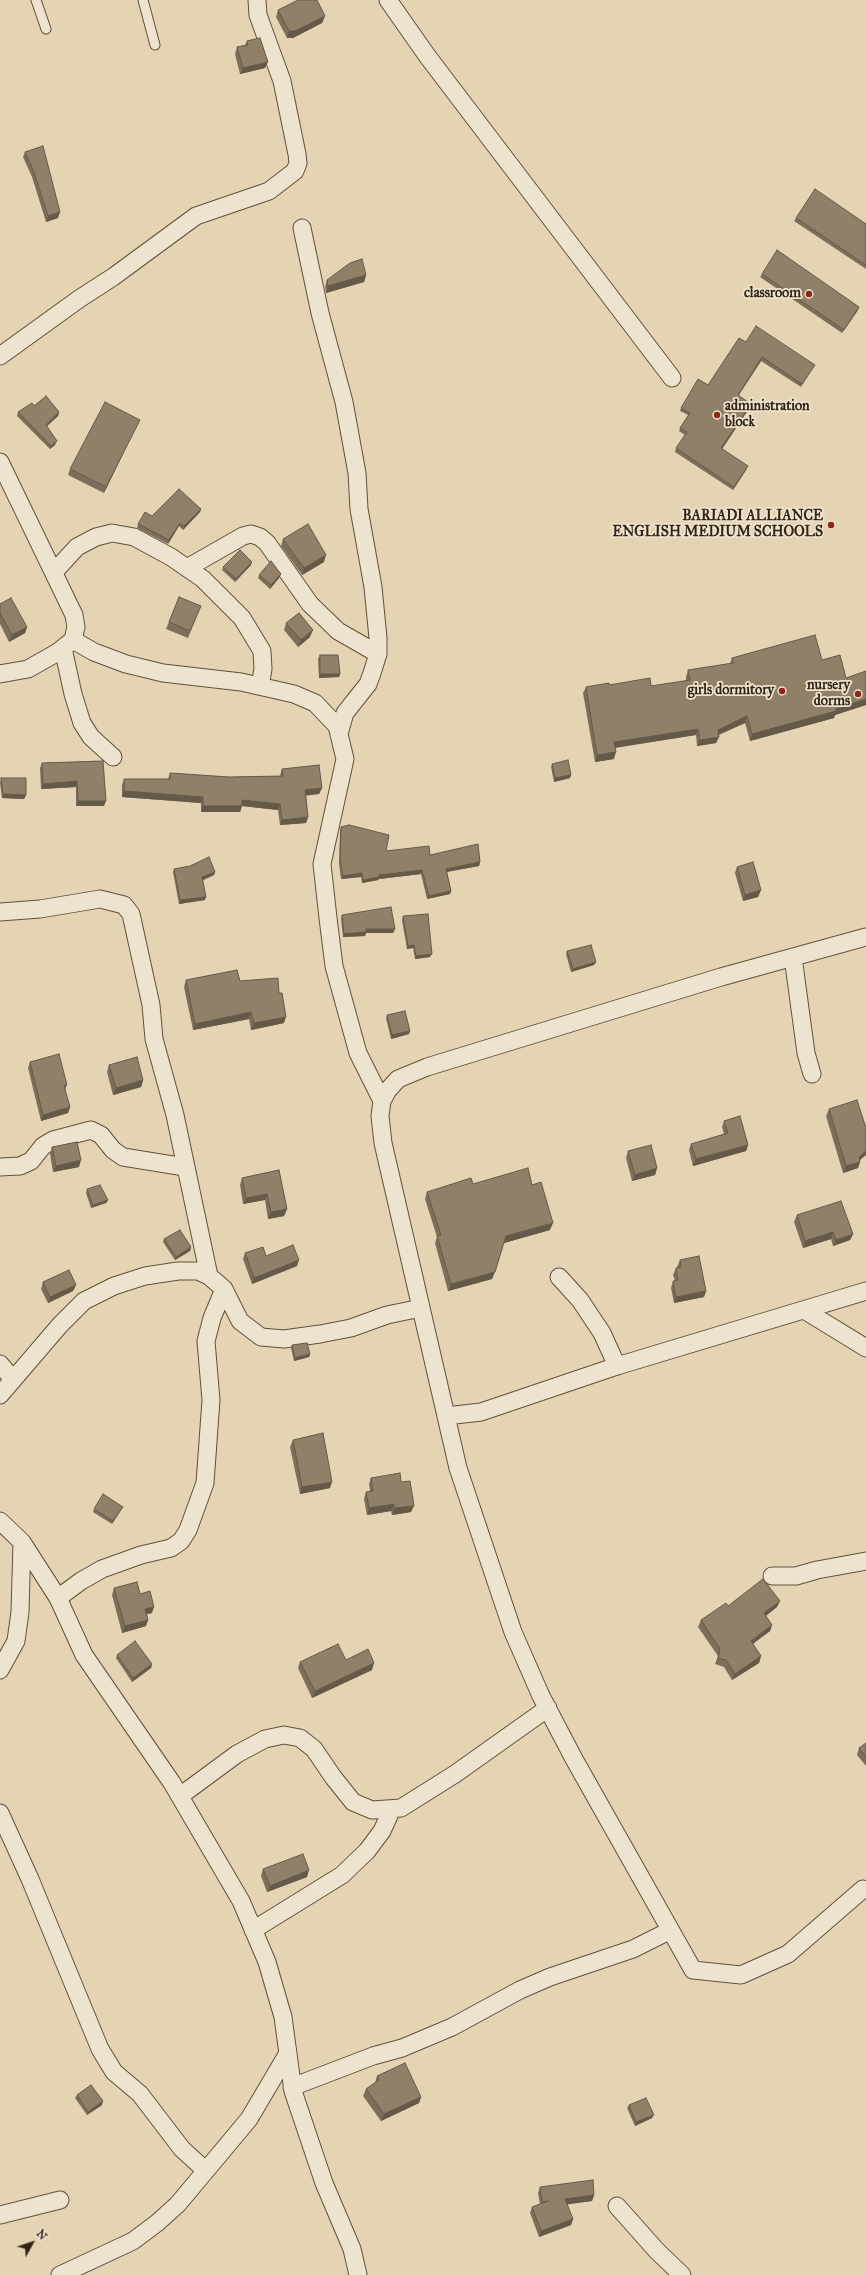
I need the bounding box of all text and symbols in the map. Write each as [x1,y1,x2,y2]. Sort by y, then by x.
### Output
place label: classroom [744,286,801,302]
marker: classroom [804,289,814,299]
place label: administration block [725,399,810,432]
marker: administration block [712,410,722,420]
place label: BARIADI ALLIANCE ENGLISH MEDIUM SCHOOLS [613,509,823,542]
marker: BARIADI ALLIANCE ENGLISH MEDIUM SCHOOLS [826,520,836,530]
place label: nursery dorms [807,678,850,710]
place label: girls dormitory [688,683,774,699]
marker: girls dormitory [777,686,787,696]
marker: nursery dorms [853,689,863,699]
north arrow [12,2223,52,2263]
text: N [34,2227,50,2243]

